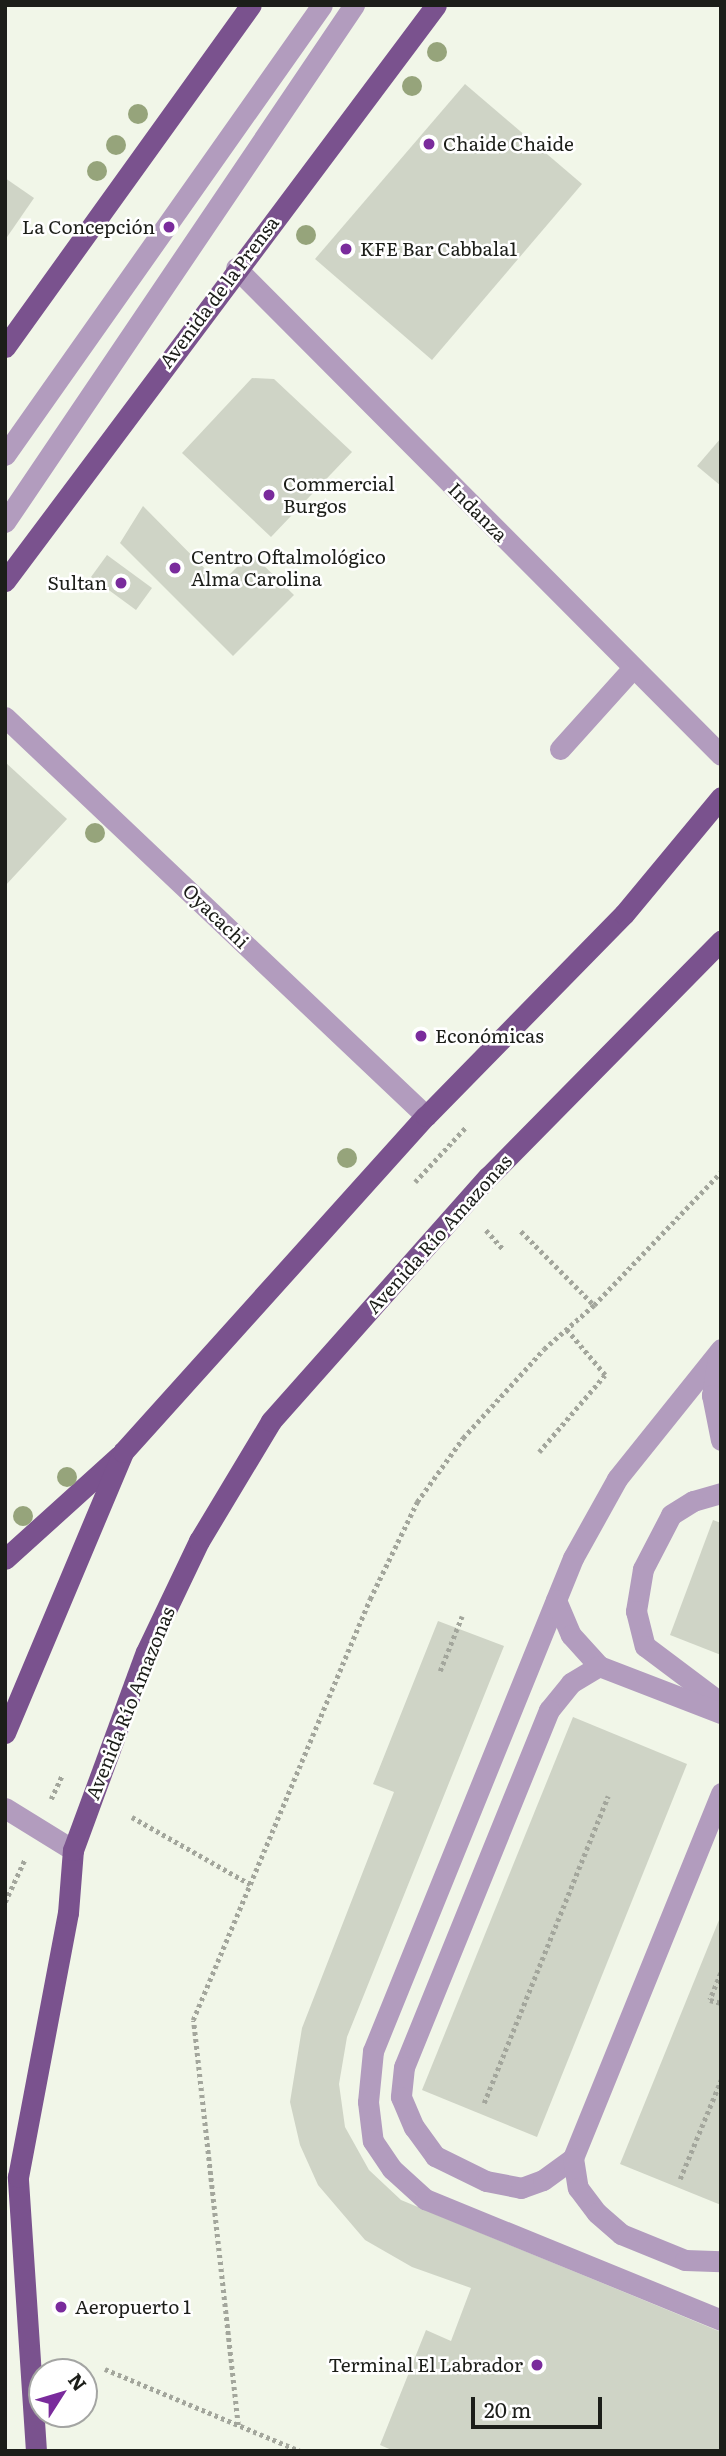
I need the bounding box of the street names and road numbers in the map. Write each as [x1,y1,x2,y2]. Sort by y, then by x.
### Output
street label: Avenida de la Prensa [155,212,283,372]
street label: Indanza [444,478,512,546]
street label: Oyacachi [178,879,254,953]
street label: Avenida Río Amazonas [362,1150,516,1318]
street label: Avenida Río Amazonas [81,1603,179,1803]

